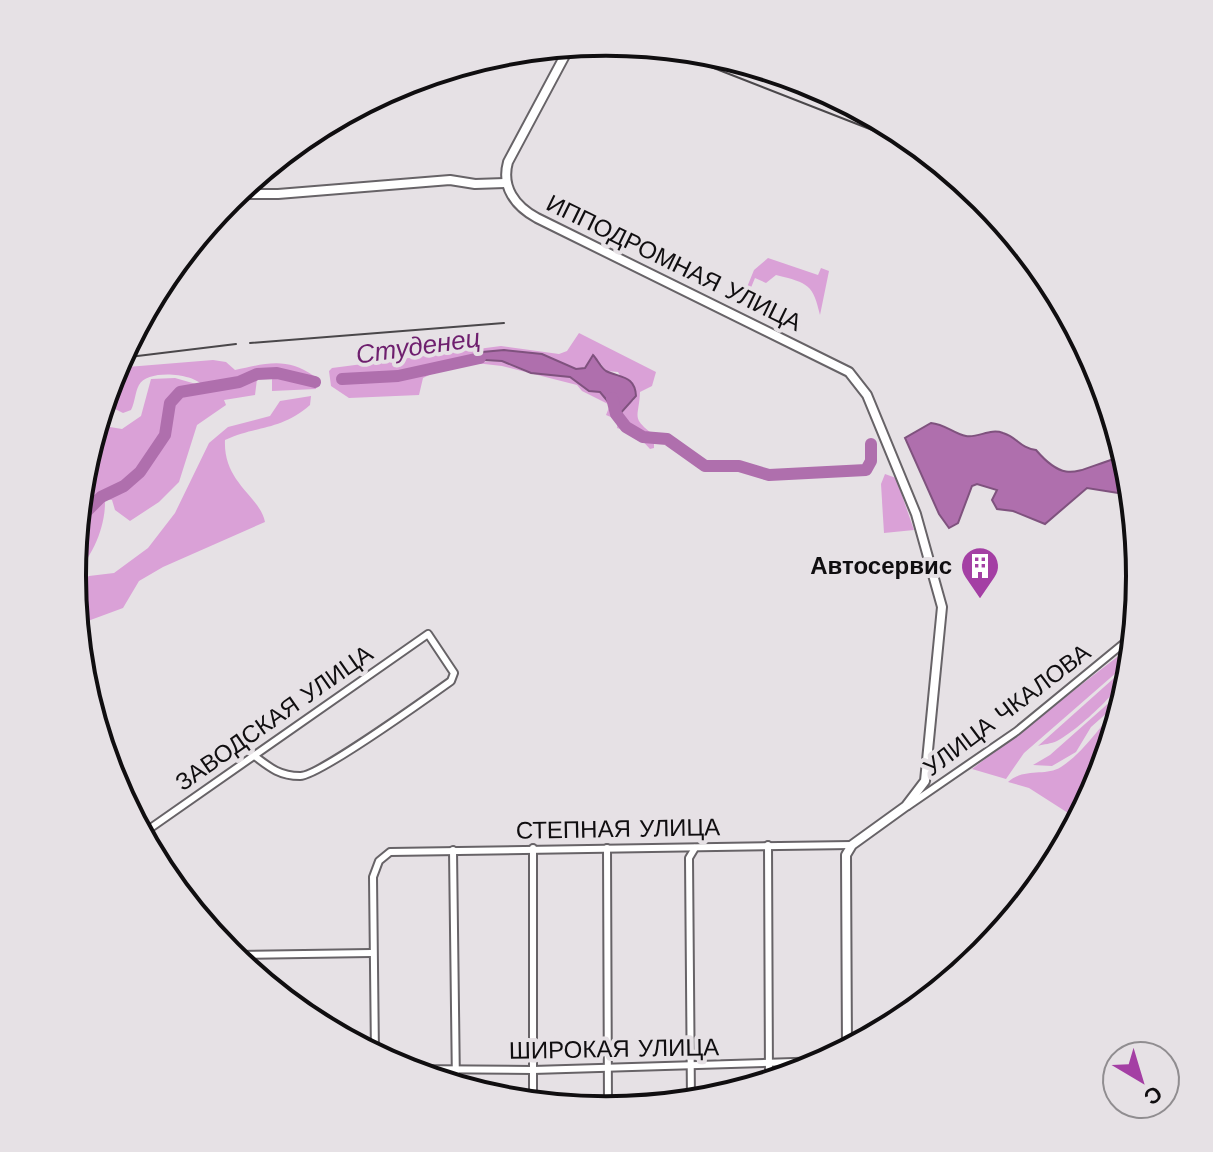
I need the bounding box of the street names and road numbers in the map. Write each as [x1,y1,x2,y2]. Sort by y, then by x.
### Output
street label: ИППОДРОМНАЯ УЛИЦА [542,189,806,337]
street label: УЛИЦА ЧКАЛОВА [918,638,1096,782]
street label: ЗАВОДСКАЯ УЛИЦА [170,639,378,797]
street label: СТЕПНАЯ УЛИЦА [516,813,720,845]
street label: ШИРОКАЯ УЛИЦА [509,1033,719,1065]

